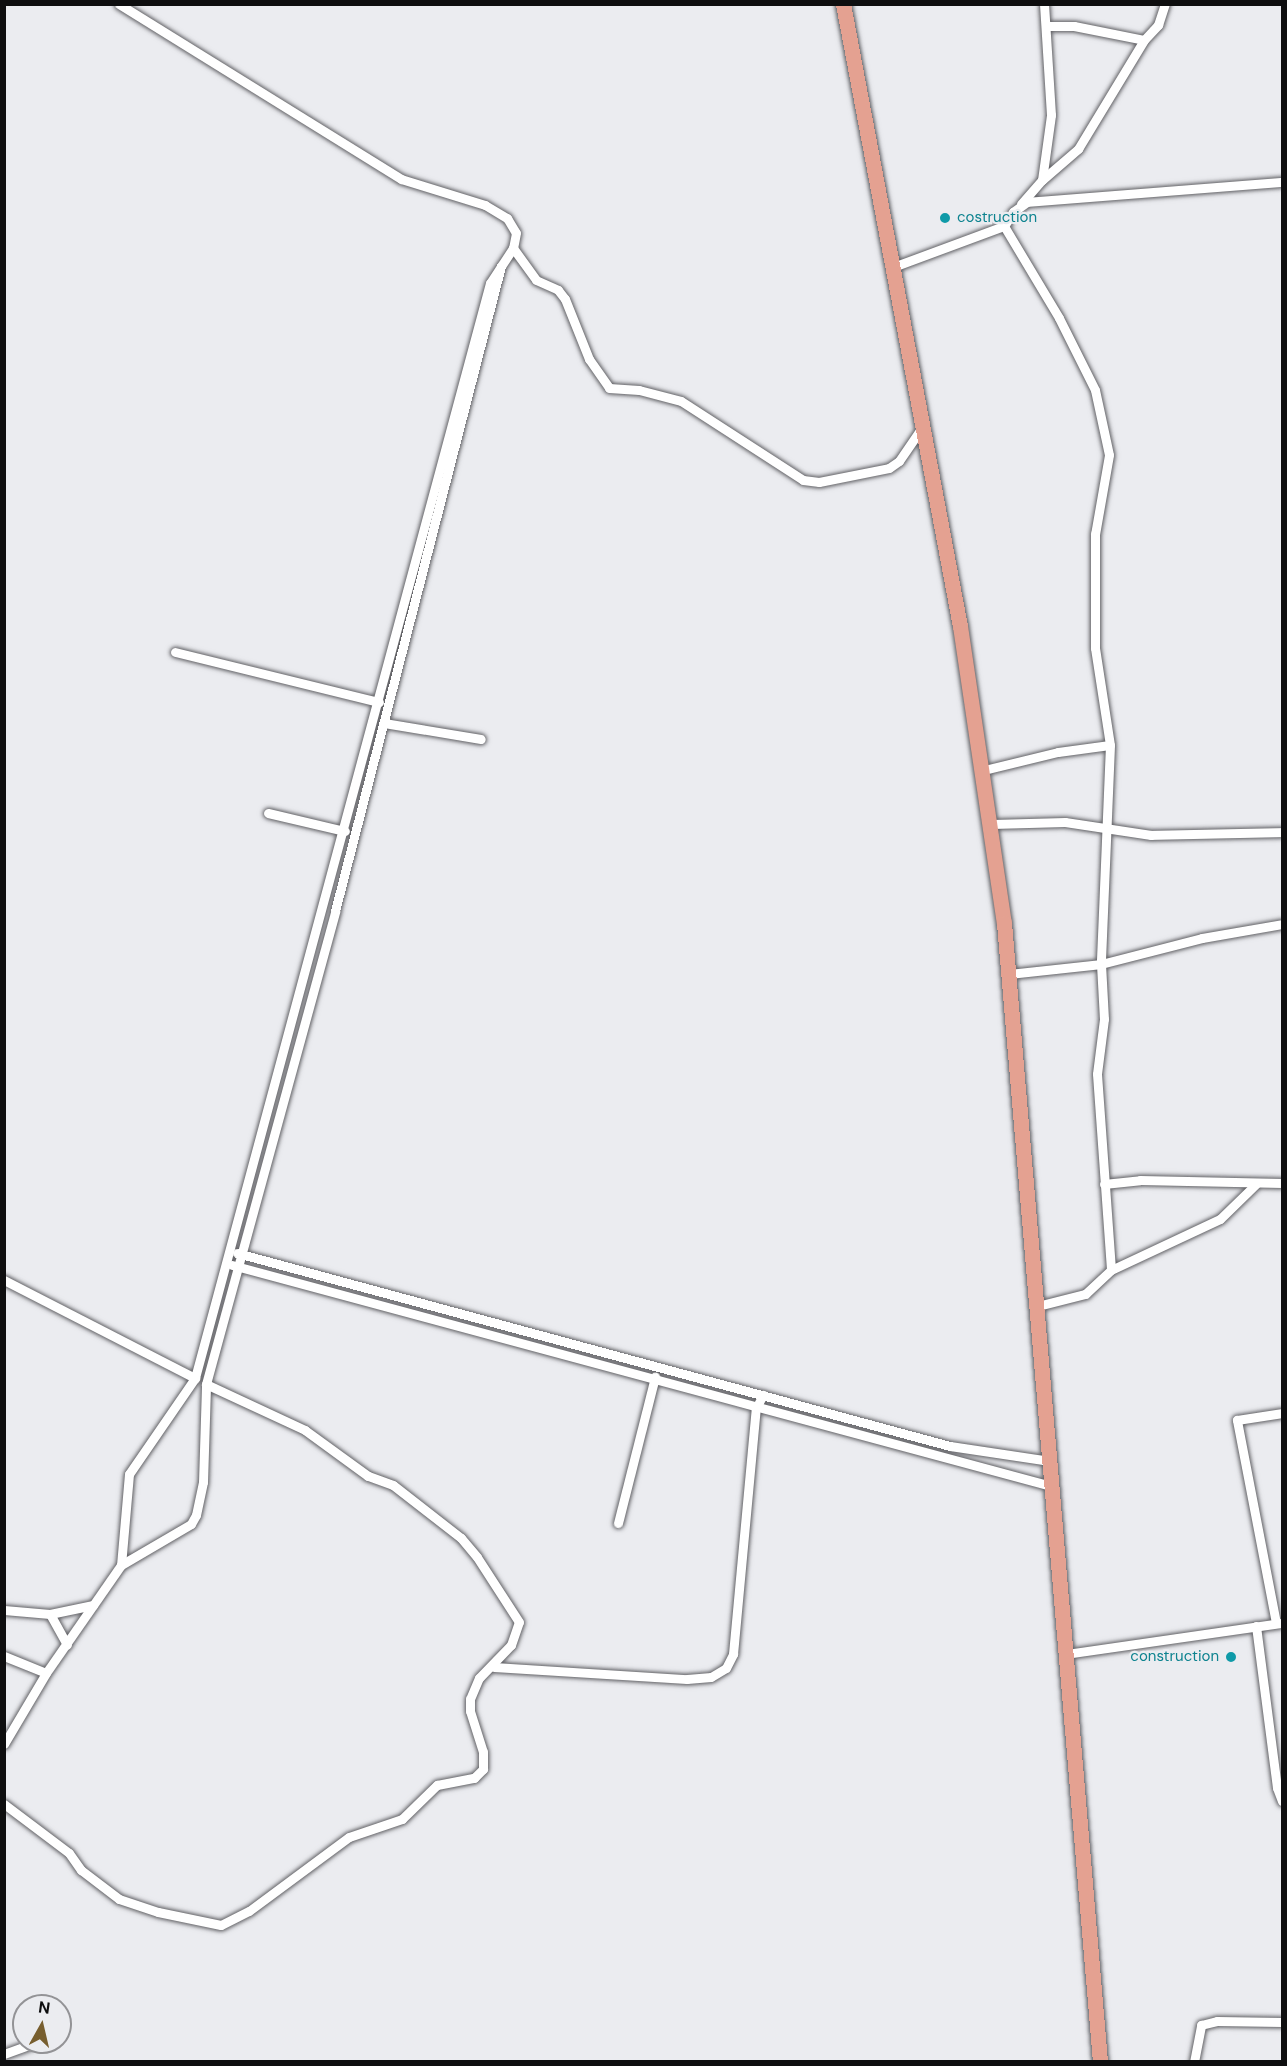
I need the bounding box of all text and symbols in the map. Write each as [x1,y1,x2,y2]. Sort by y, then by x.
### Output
place label: costruction [957,209,1037,227]
marker: costruction [938,211,952,225]
place label: construction [1130,1648,1219,1666]
marker: construction [1224,1650,1238,1664]
north arrow [12,1994,72,2054]
text: N [37,1996,52,2019]

